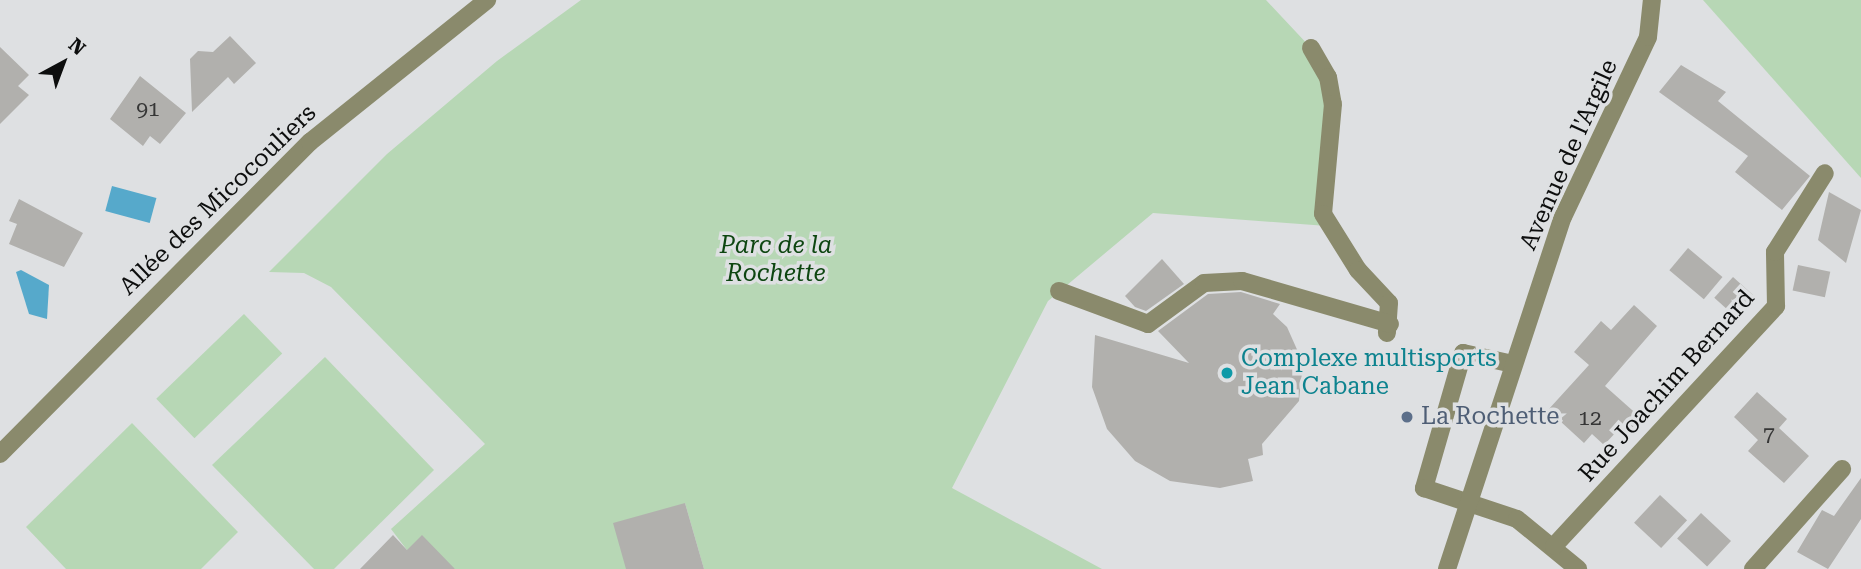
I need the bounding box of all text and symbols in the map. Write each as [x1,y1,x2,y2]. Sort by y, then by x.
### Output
north arrow [28,28,98,98]
text: N [64,33,90,60]
street label: Avenue de l'Argile [1514,55,1624,255]
house number: 91 [136,96,160,122]
street label: Allée des Micocouliers [114,99,322,301]
park label: Parc de la Rochette [720,232,832,288]
street label: Rue Joachim Bernard [1573,284,1761,488]
place label: Complexe multisports Jean Cabane [1241,345,1497,401]
marker: Complexe multisports Jean Cabane [1219,365,1235,381]
place label: La Rochette [1421,403,1559,431]
house number: 12 [1578,405,1602,431]
marker: La Rochette [1399,409,1415,425]
house number: 7 [1763,421,1775,447]

